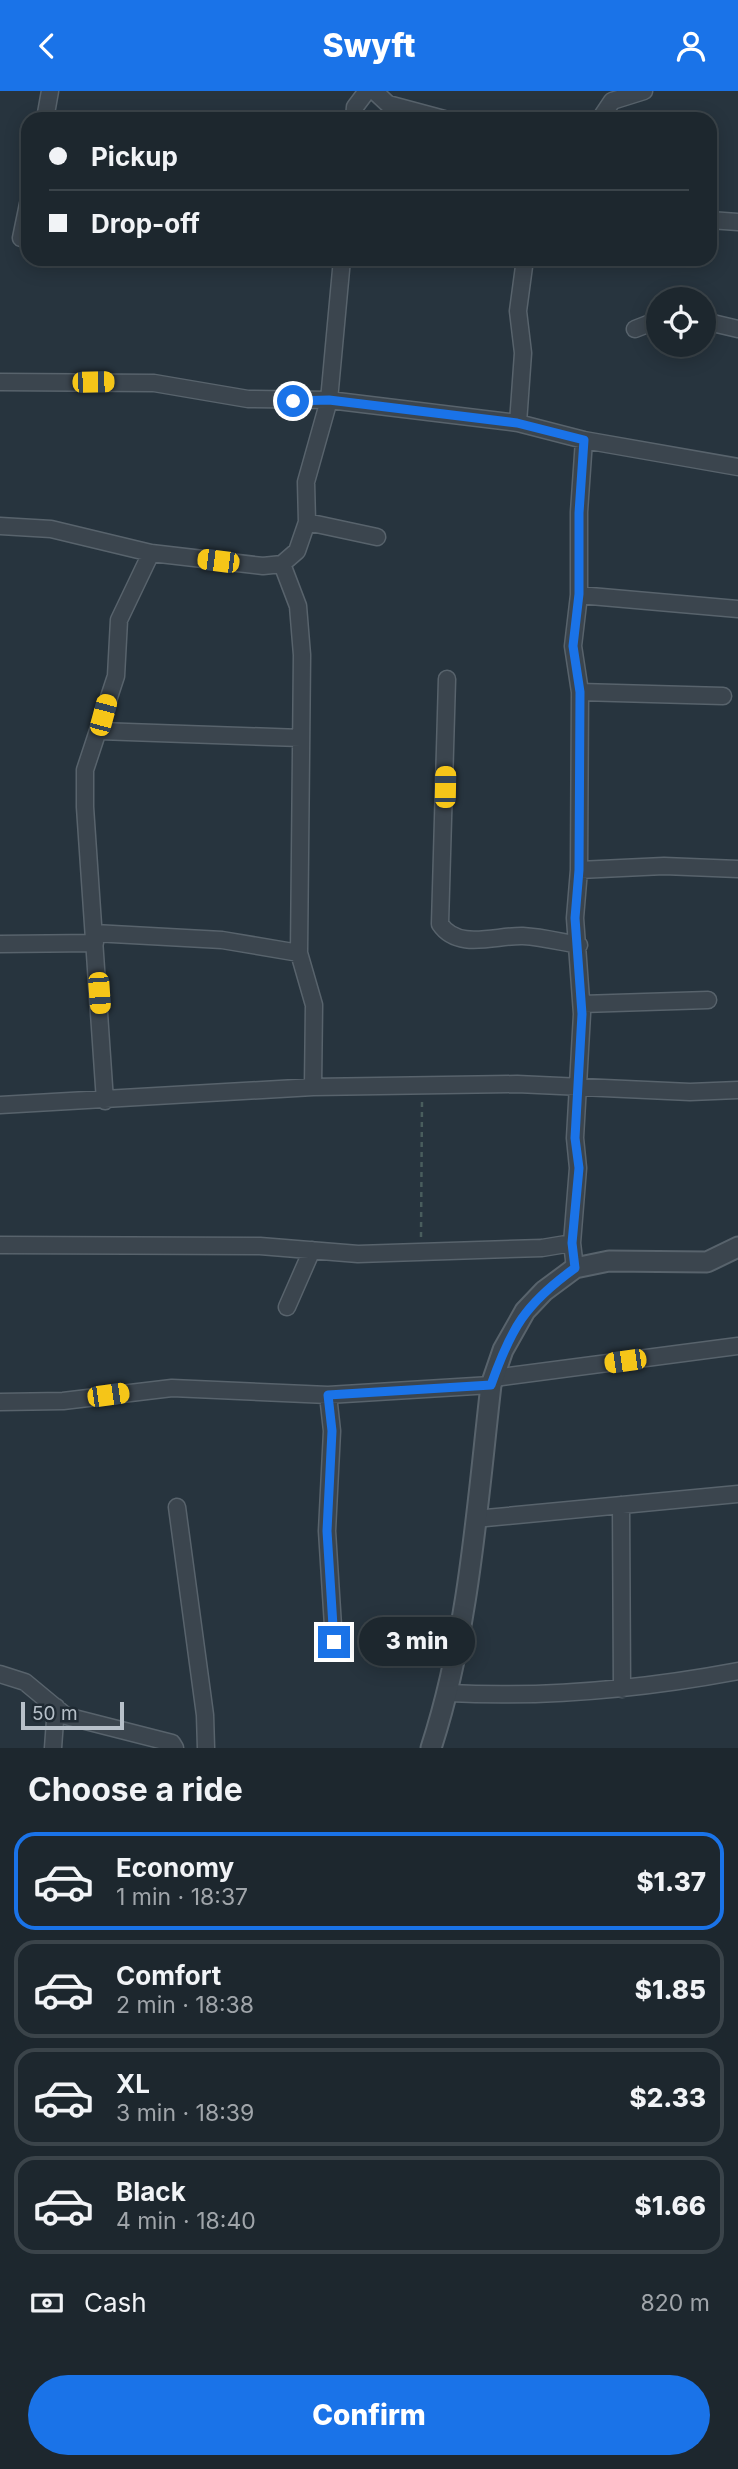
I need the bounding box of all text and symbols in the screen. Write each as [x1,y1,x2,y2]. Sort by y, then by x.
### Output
text: Swyft [323,26,415,65]
icon: back [28,27,66,65]
icon: person [672,27,710,65]
text: Pickup [91,141,178,172]
text: Drop-off [91,208,200,239]
map controls [646,287,716,357]
button: locate [646,287,716,357]
car [72,371,115,393]
route start [277,385,309,417]
car [196,548,241,574]
car [88,692,119,738]
car [435,766,456,808]
car [88,971,111,1015]
car [603,1348,648,1374]
car [86,1382,131,1408]
callout: 3 min [358,1617,474,1667]
route end [318,1626,350,1658]
text: 3 min [386,1627,448,1655]
scale bar [21,1699,124,1731]
text: 50 m [32,1702,78,1725]
text: Choose a ride [28,1770,243,1809]
icon: car [32,1850,95,1913]
text: Economy [116,1852,234,1883]
text: $1.37 [636,1866,706,1897]
text: 1 min · 18:37 [116,1883,248,1911]
icon: car [32,1958,95,2021]
text: Comfort [116,1960,221,1991]
text: $1.85 [635,1974,706,2005]
text: 2 min · 18:38 [116,1991,254,2019]
icon: car [32,2066,95,2129]
text: XL [116,2068,150,2099]
text: $2.33 [629,2082,706,2113]
text: 3 min · 18:39 [116,2099,254,2127]
icon: car [32,2174,95,2237]
text: Black [116,2176,186,2207]
text: $1.66 [635,2190,706,2221]
text: 4 min · 18:40 [116,2207,256,2235]
icon: cash [28,2284,66,2322]
text: Cash [84,2287,147,2318]
text: 820 m [641,2289,710,2317]
button: Confirm [28,2375,710,2455]

